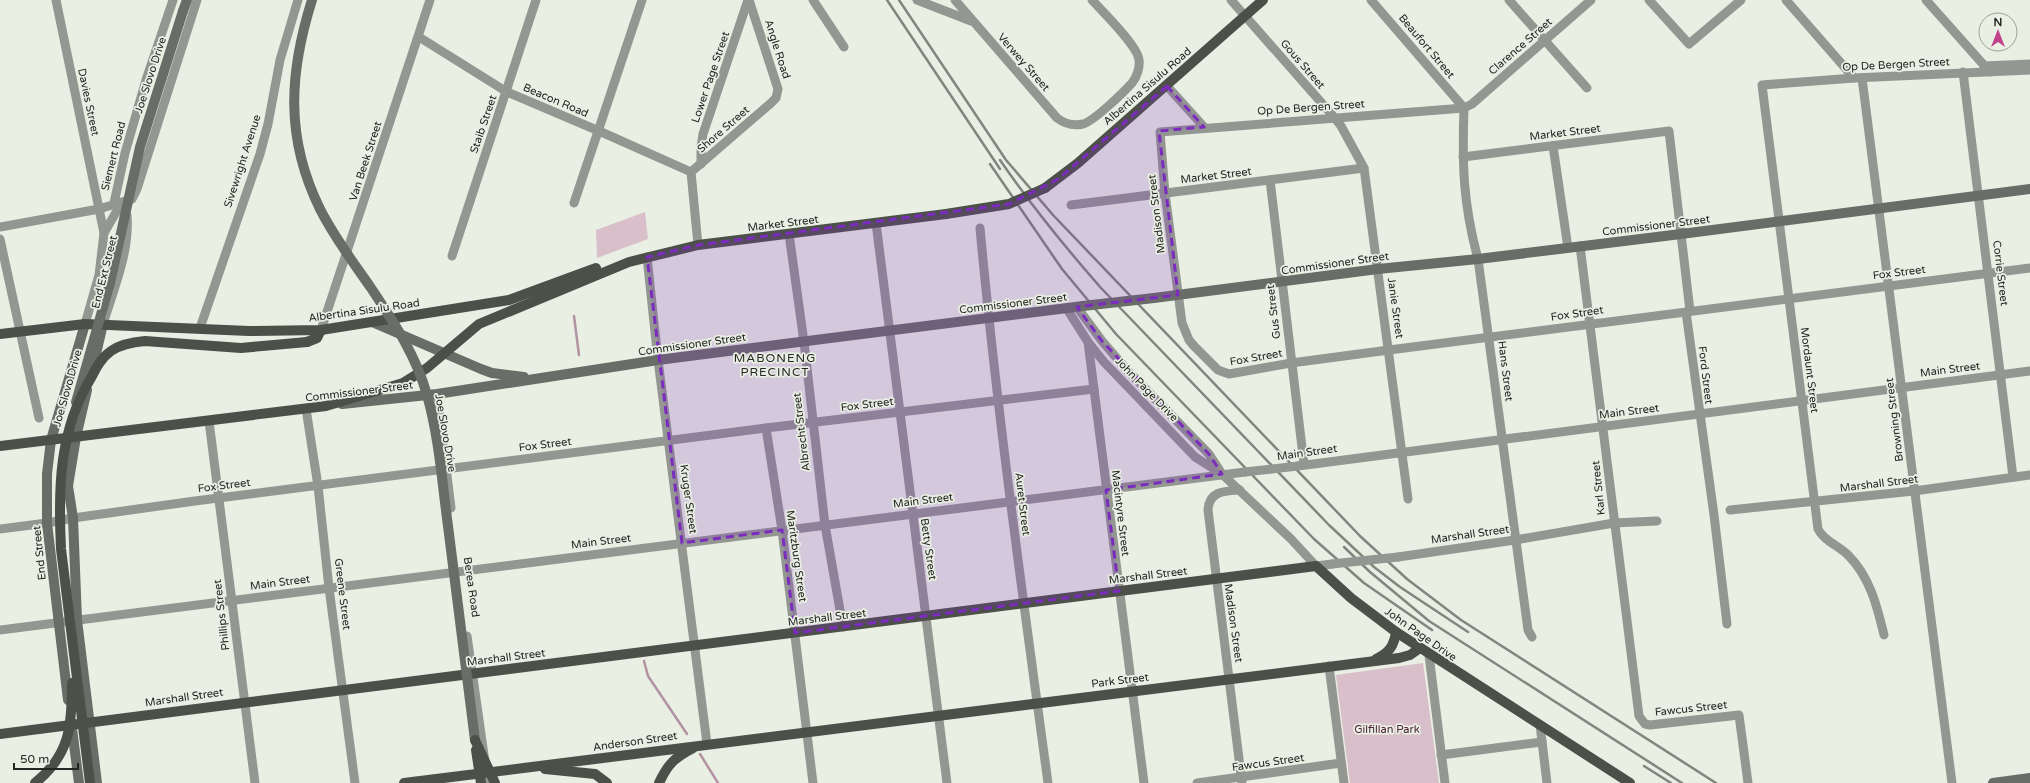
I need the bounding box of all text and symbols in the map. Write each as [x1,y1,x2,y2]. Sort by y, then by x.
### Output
street label: Beaufort Street [1396,12,1457,81]
north arrow [1978,12,2018,52]
street label: Clarence Street [1486,15,1555,77]
text: N [1994,16,2002,29]
street label: Angle Road [762,18,793,80]
street label: Lower Page Street [689,30,732,124]
street label: Verwey Street [995,31,1052,94]
street label: Joe Slovo Drive [132,35,169,115]
street label: Gous Street [1278,37,1328,92]
street label: Albertina Sisulu Road [1101,45,1194,128]
street label: Op De Bergen Street [1842,55,1950,74]
street label: Davies Street [75,67,102,137]
street label: Beacon Road [521,81,590,120]
street label: Staib Street [467,93,500,155]
street label: Op De Bergen Street [1257,97,1365,118]
street label: Shore Street [695,103,752,155]
street label: Sivewright Avenue [221,113,264,209]
street label: Siemert Road [99,120,128,192]
street label: Van Beek Street [346,120,384,203]
street label: Market Street [1529,122,1601,143]
street label: Market Street [1180,165,1252,186]
street label: Madison Street [1145,174,1168,254]
street label: Commissioner Street [1601,212,1711,239]
street label: Market Street [747,213,819,234]
street label: End Ext Street [89,234,120,310]
street label: Corrie Street [1990,240,2011,307]
street label: Commissioner Street [1280,250,1390,277]
street label: Fox Street [1872,263,1926,282]
street label: Janie Street [1385,277,1406,339]
street label: Gus Street [1264,284,1283,340]
street label: Commissioner Street [958,290,1068,317]
street label: Albertina Sisulu Road [308,296,421,325]
street label: Fox Street [1550,303,1604,324]
street label: Mordaunt Street [1798,327,1821,414]
street label: Commissioner Street [637,331,747,358]
street label: Hans Street [1495,340,1516,402]
street label: Ford Street [1696,345,1716,405]
street label: Fox Street [1229,346,1283,368]
street label: Joe Slovo Drive [50,348,85,428]
district label: MABONENG PRECINCT [734,351,816,379]
street label: John Page Drive [1113,354,1181,424]
street label: Main Street [1919,359,1981,380]
street label: Browning Street [1883,377,1906,463]
street label: Commissioner Street [304,378,414,405]
street label: Albrecht Street [790,392,813,472]
street label: Joe Slovo Drive [432,393,459,473]
street label: Fox Street [840,395,894,414]
street label: Main Street [1598,401,1660,422]
street label: Fox Street [518,435,572,454]
street label: Main Street [1276,442,1338,463]
street label: Karl Street [1589,460,1608,516]
street label: Kruger Street [677,464,700,535]
street label: Macintyre Street [1109,469,1132,557]
street label: Auret Street [1012,472,1033,536]
street label: Marshall Street [1839,472,1919,495]
street label: Fox Street [197,476,251,495]
street label: Main Street [892,490,954,511]
street label: Maritzburg Street [784,509,809,603]
street label: Betty Street [918,517,939,581]
street label: Marshall Street [1430,523,1510,546]
street label: End Street [30,525,49,581]
street label: Main Street [570,531,632,552]
street label: Berea Road [461,556,482,618]
street label: Greene Street [332,558,353,631]
street label: Marshall Street [1108,564,1188,587]
street label: Main Street [249,572,311,593]
street label: Phillips Street [211,579,232,651]
street label: Madison Street [1222,583,1245,663]
street label: John Page Drive [1382,605,1459,664]
street label: Marshall Street [787,606,867,629]
street label: Marshall Street [466,646,546,669]
street label: Park Street [1091,671,1150,690]
street label: Marshall Street [144,686,224,709]
street label: Fawcus Street [1654,698,1728,719]
park label: Gilfillan Park [1354,723,1420,736]
street label: Anderson Street [592,729,678,754]
scale bar [14,745,78,771]
street label: Fawcus Street [1231,751,1305,774]
text: 50 m [20,752,49,766]

